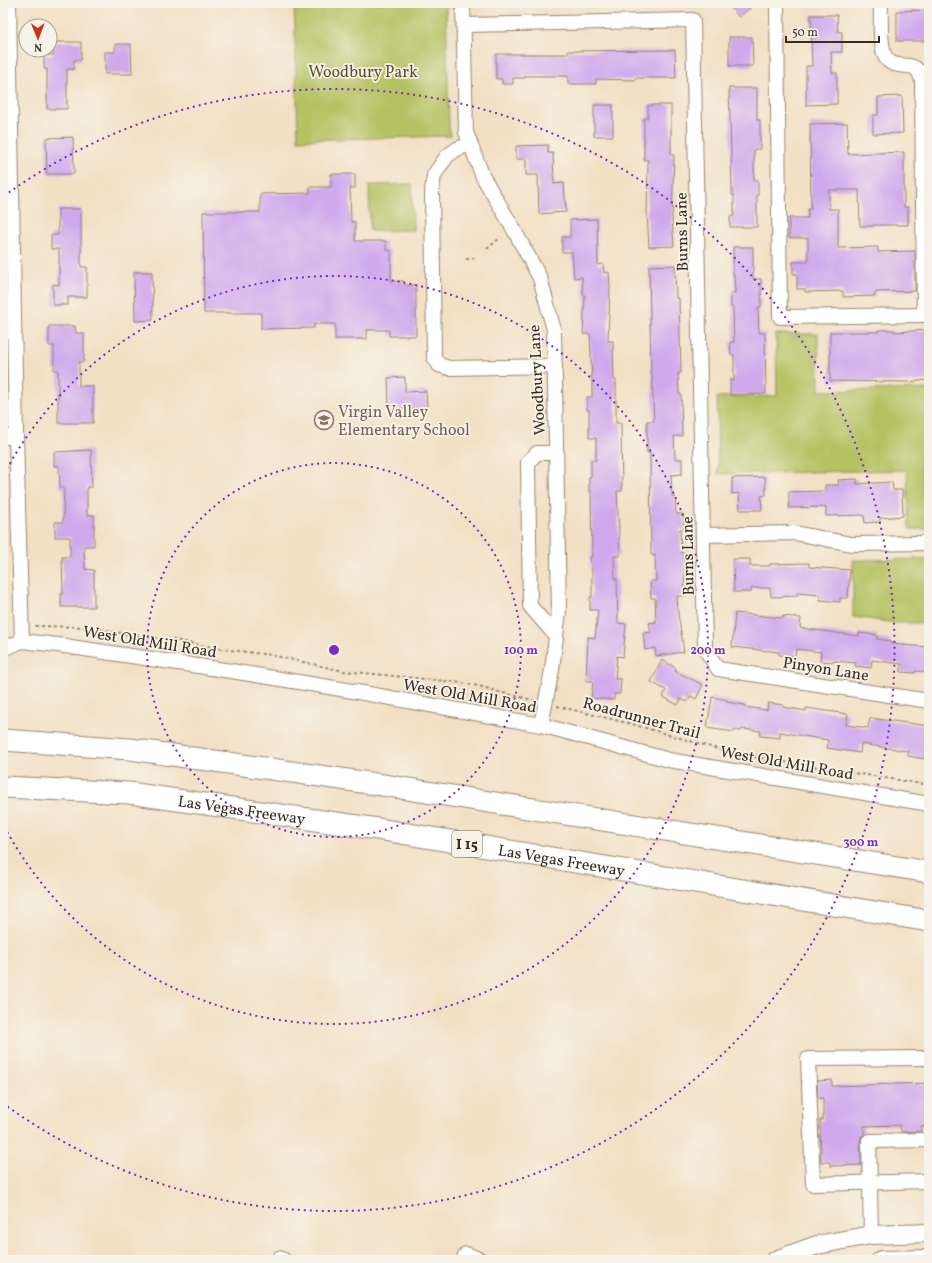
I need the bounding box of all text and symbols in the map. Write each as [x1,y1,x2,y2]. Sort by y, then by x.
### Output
north arrow [18,18,58,58]
scale bar [786,18,879,44]
text: 50 m [792,25,818,41]
text: N [34,39,42,54]
park label: Woodbury Park [308,62,418,84]
street label: Burns Lane [671,192,695,272]
street label: Woodbury Lane [524,324,552,436]
place label: Virgin Valley Elementary School [338,402,470,442]
school or university icon: Virgin Valley Elementary School [313,409,335,431]
street label: Burns Lane [677,516,701,596]
street label: West Old Mill Road [81,622,218,664]
centre of rings [327,643,341,657]
text: 100 m [504,643,538,659]
text: 200 m [690,643,726,659]
street label: Pinyon Lane [781,652,870,688]
street label: West Old Mill Road [401,674,538,720]
street label: Roadrunner Trail [580,693,703,745]
street label: West Old Mill Road [718,741,855,787]
street label: Las Vegas Freeway [176,791,307,831]
road number: I 15 [452,831,482,857]
text: 300 m [844,835,879,851]
street label: Las Vegas Freeway [496,840,627,883]

